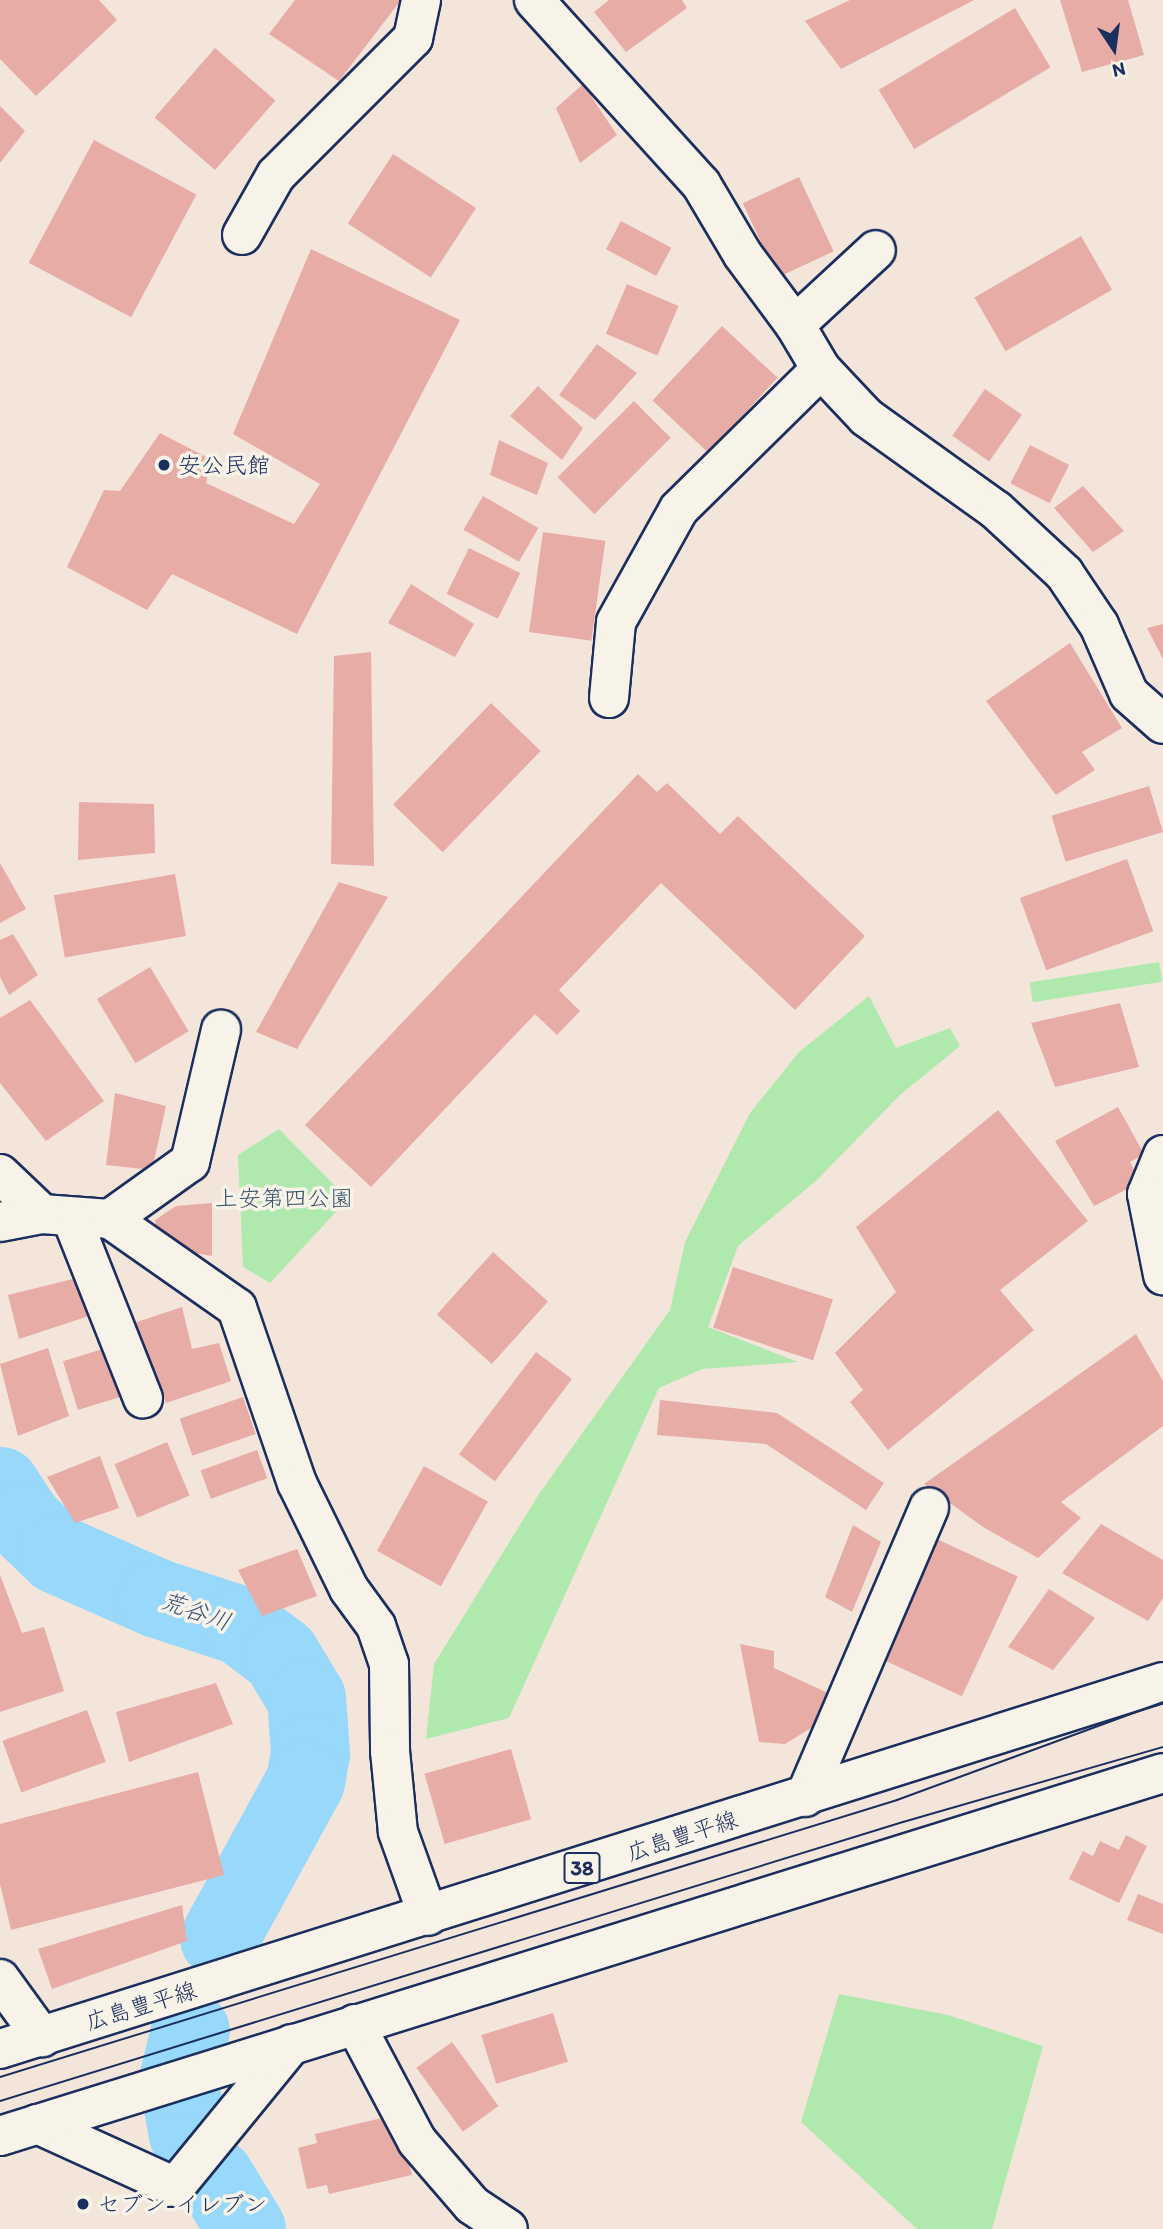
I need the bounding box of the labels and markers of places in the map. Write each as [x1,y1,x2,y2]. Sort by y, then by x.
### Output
place label: 安公民館 [178,451,270,479]
marker: 安公民館 [156,457,172,473]
place label: セブン-イレブン [97,2190,267,2218]
marker: セブン-イレブン [75,2196,91,2212]

